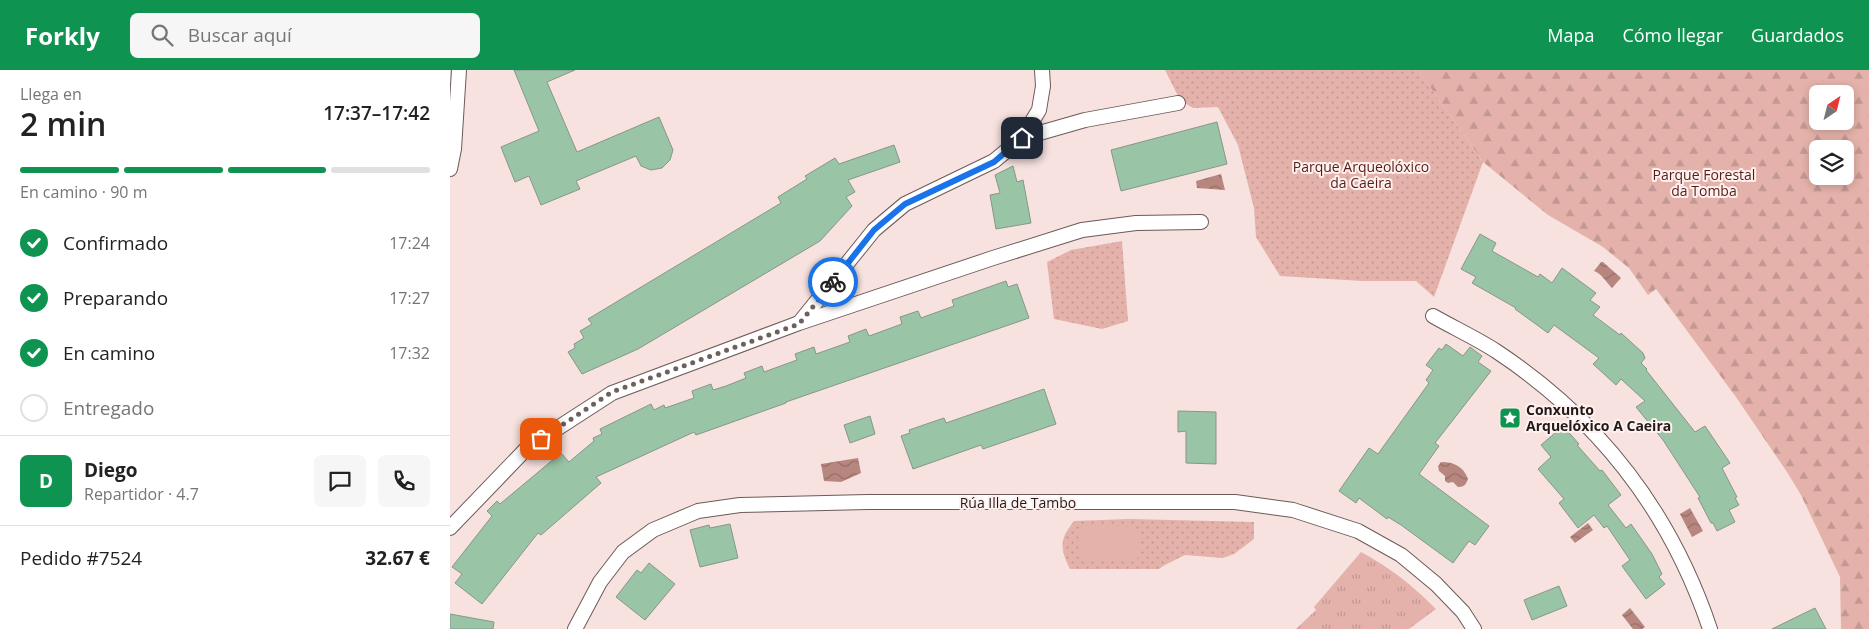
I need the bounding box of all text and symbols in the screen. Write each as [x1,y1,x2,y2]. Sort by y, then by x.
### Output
search box [130,13,480,58]
text: Forkly [25,19,100,52]
icon: search [148,21,176,49]
text: Buscar aquí [188,22,292,48]
text: Mapa [1547,23,1594,47]
text: Cómo llegar [1622,23,1723,47]
text: Guardados [1751,23,1844,47]
text: Llega en [20,83,82,105]
north arrow [1809,85,1854,130]
map controls [1809,85,1854,185]
text: 17:37–17:42 [323,100,430,126]
text: 2 min [20,102,106,145]
pin [1001,117,1043,159]
icon: home [1008,124,1036,152]
button: layers [1809,140,1854,185]
park label: Parque Arqueolóxico da Caeira [1293,157,1429,192]
park label: Parque Forestal da Tomba [1653,165,1755,200]
text: En camino · 90 m [20,181,147,203]
icon: check [20,229,48,257]
text: Confirmado [63,230,168,256]
text: 17:24 [389,232,430,254]
courier [808,257,858,307]
icon: bike [819,268,847,296]
icon: check [20,284,48,312]
text: Preparando [63,285,168,311]
text: 17:27 [389,287,430,309]
icon: check [20,339,48,367]
text: En camino [63,340,155,366]
text: 17:32 [389,342,430,364]
text: Entregado [63,395,154,421]
place label: Conxunto Arquelóxico A Caeira [1526,400,1671,435]
place icon: Conxunto Arquelóxico A Caeira [1498,406,1522,430]
pin [520,418,562,460]
icon: bag [527,425,555,453]
button: chat [314,455,366,507]
button: phone [378,455,430,507]
text: Diego [84,457,138,483]
text: D [39,468,53,494]
text: Repartidor · 4.7 [84,483,199,505]
street label: Rúa Illa de Tambo [960,493,1076,512]
text: Pedido #7524 [20,545,142,571]
text: 32.67 € [365,545,430,571]

